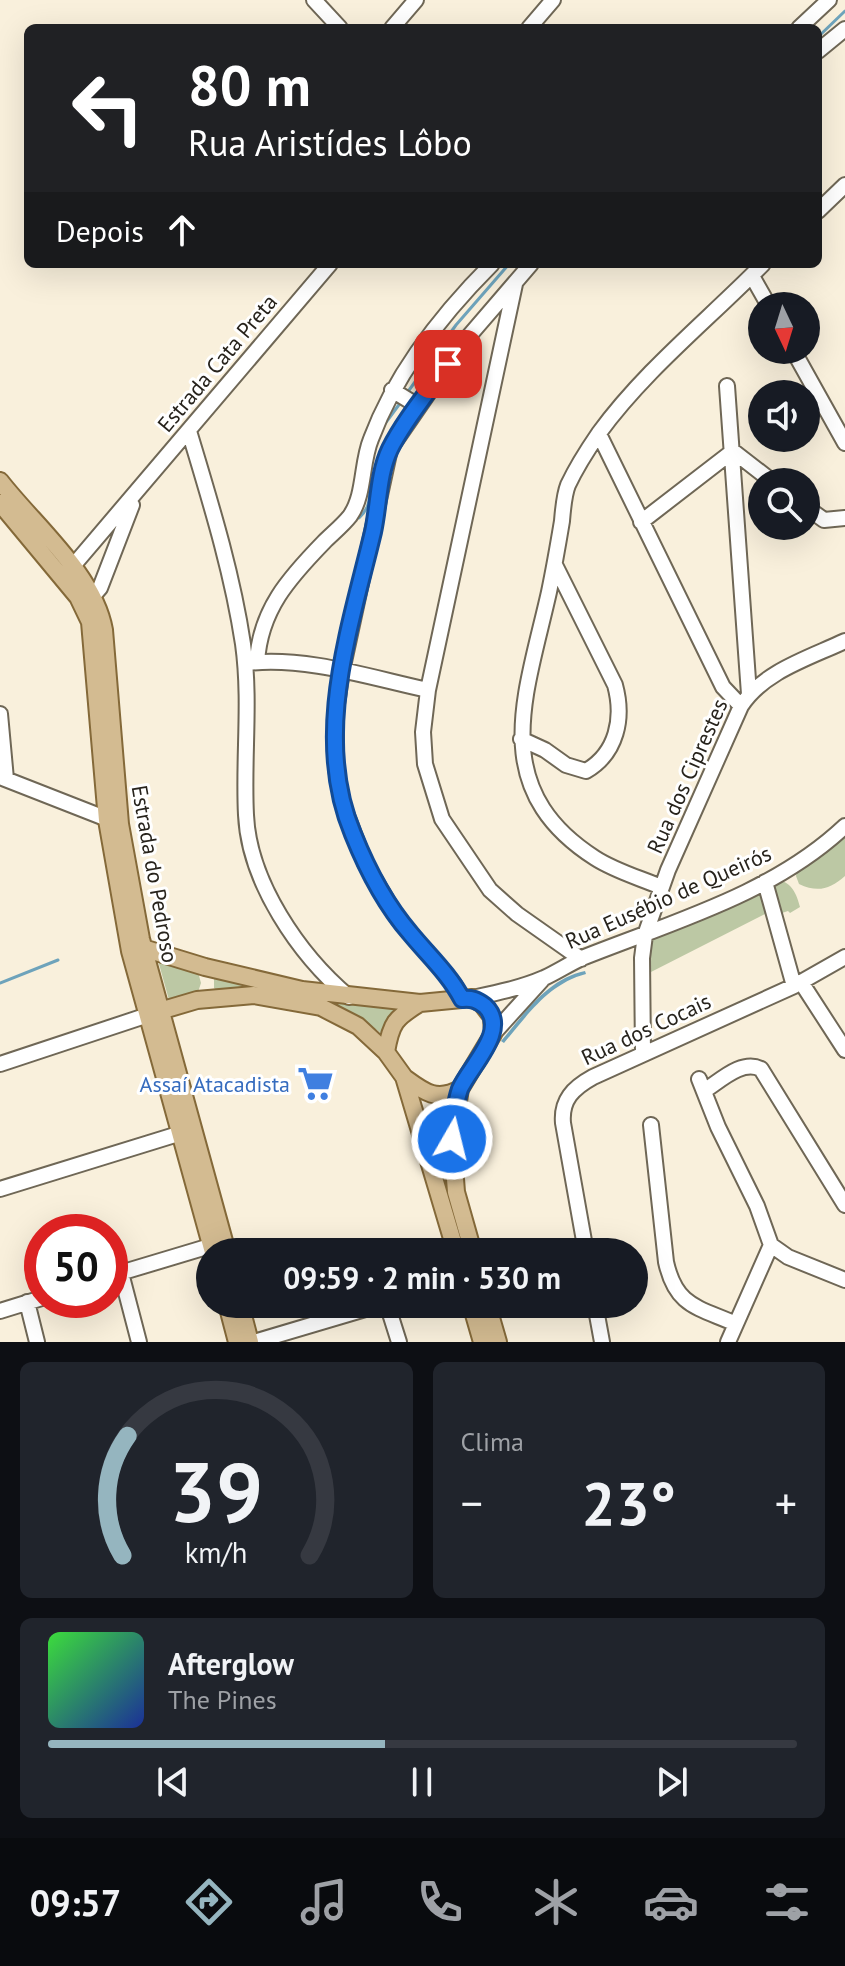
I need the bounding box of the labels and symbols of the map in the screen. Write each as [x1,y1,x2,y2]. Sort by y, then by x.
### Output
street label: Estrada Cata Preta [151,288,283,438]
north arrow [748,292,820,364]
pin [414,330,482,398]
street label: Rua dos Ciprestes [640,694,734,858]
street label: Estrada do Pedroso [126,783,184,965]
street label: Rua Eusébio de Queirós [561,839,775,955]
street label: Rua dos Cocais [577,987,715,1071]
supermarket icon: Assaí Atacadista [297,1065,335,1103]
place label: Assaí Atacadista [140,1070,290,1098]
position arrow [410,1097,494,1181]
speed limit sign: 50 [24,1214,128,1318]

